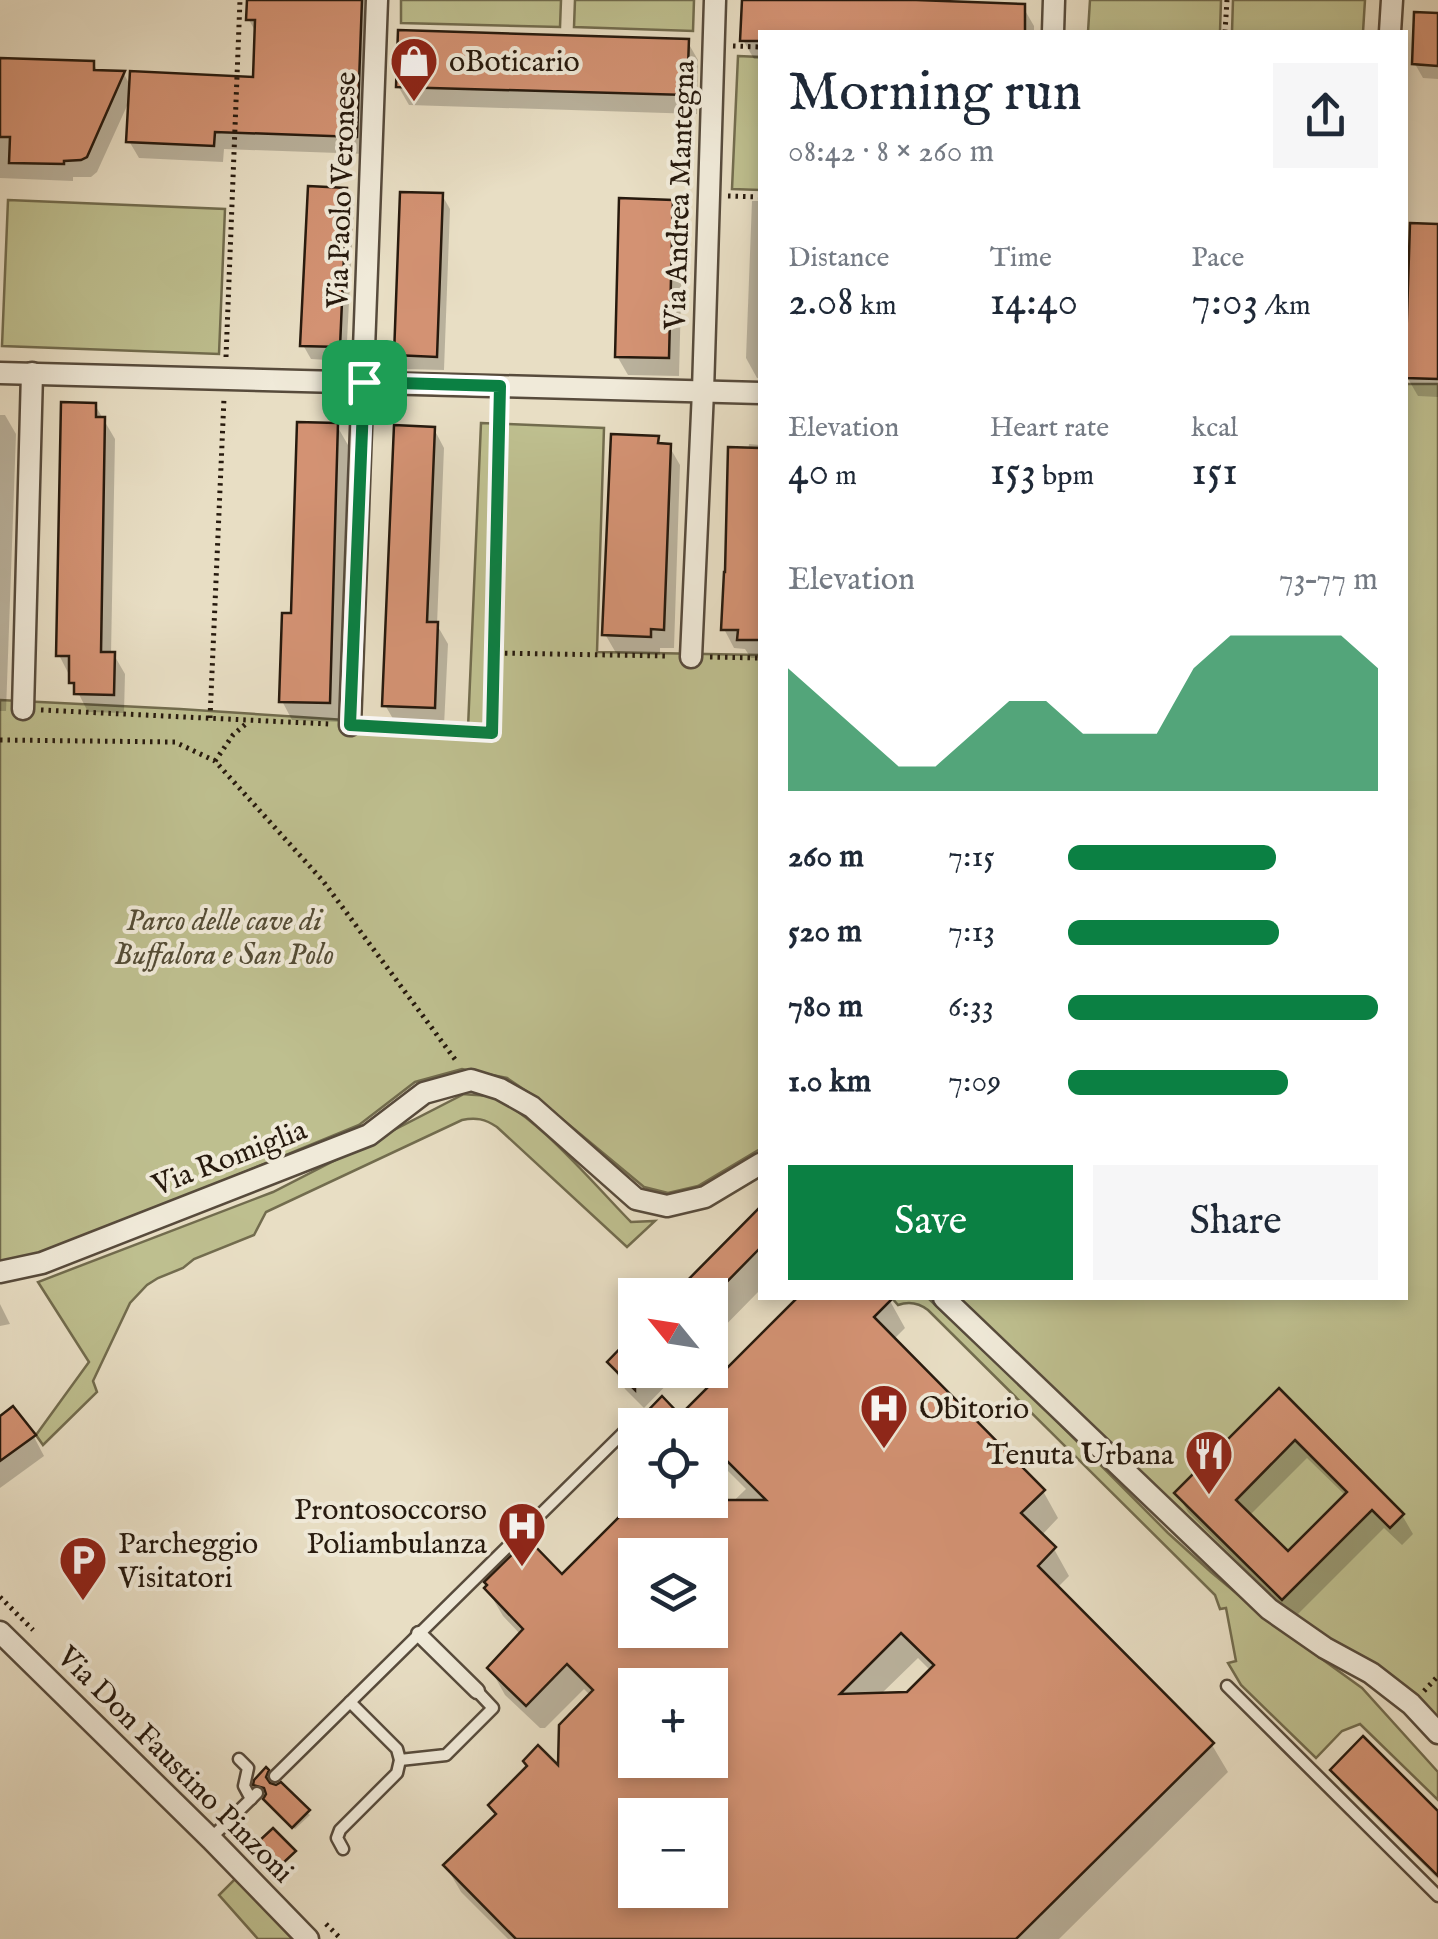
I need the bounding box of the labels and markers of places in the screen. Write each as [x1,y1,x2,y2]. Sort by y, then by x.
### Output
shop icon: oBoticario [388,35,440,103]
place label: oBoticario [449,44,580,82]
pin [322,340,407,425]
hospital icon: Obitorio [858,1382,910,1450]
place label: Obitorio [919,1391,1029,1429]
restaurant icon: Tenuta Urbana [1183,1428,1235,1496]
place label: Tenuta Urbana [986,1437,1174,1475]
place label: Prontosoccorso Poliambulanza [294,1492,487,1564]
hospital icon: Prontosoccorso Poliambulanza [496,1500,548,1568]
place label: Parcheggio Visitatori [117,1526,258,1598]
parking icon: Parcheggio Visitatori [57,1534,109,1602]

